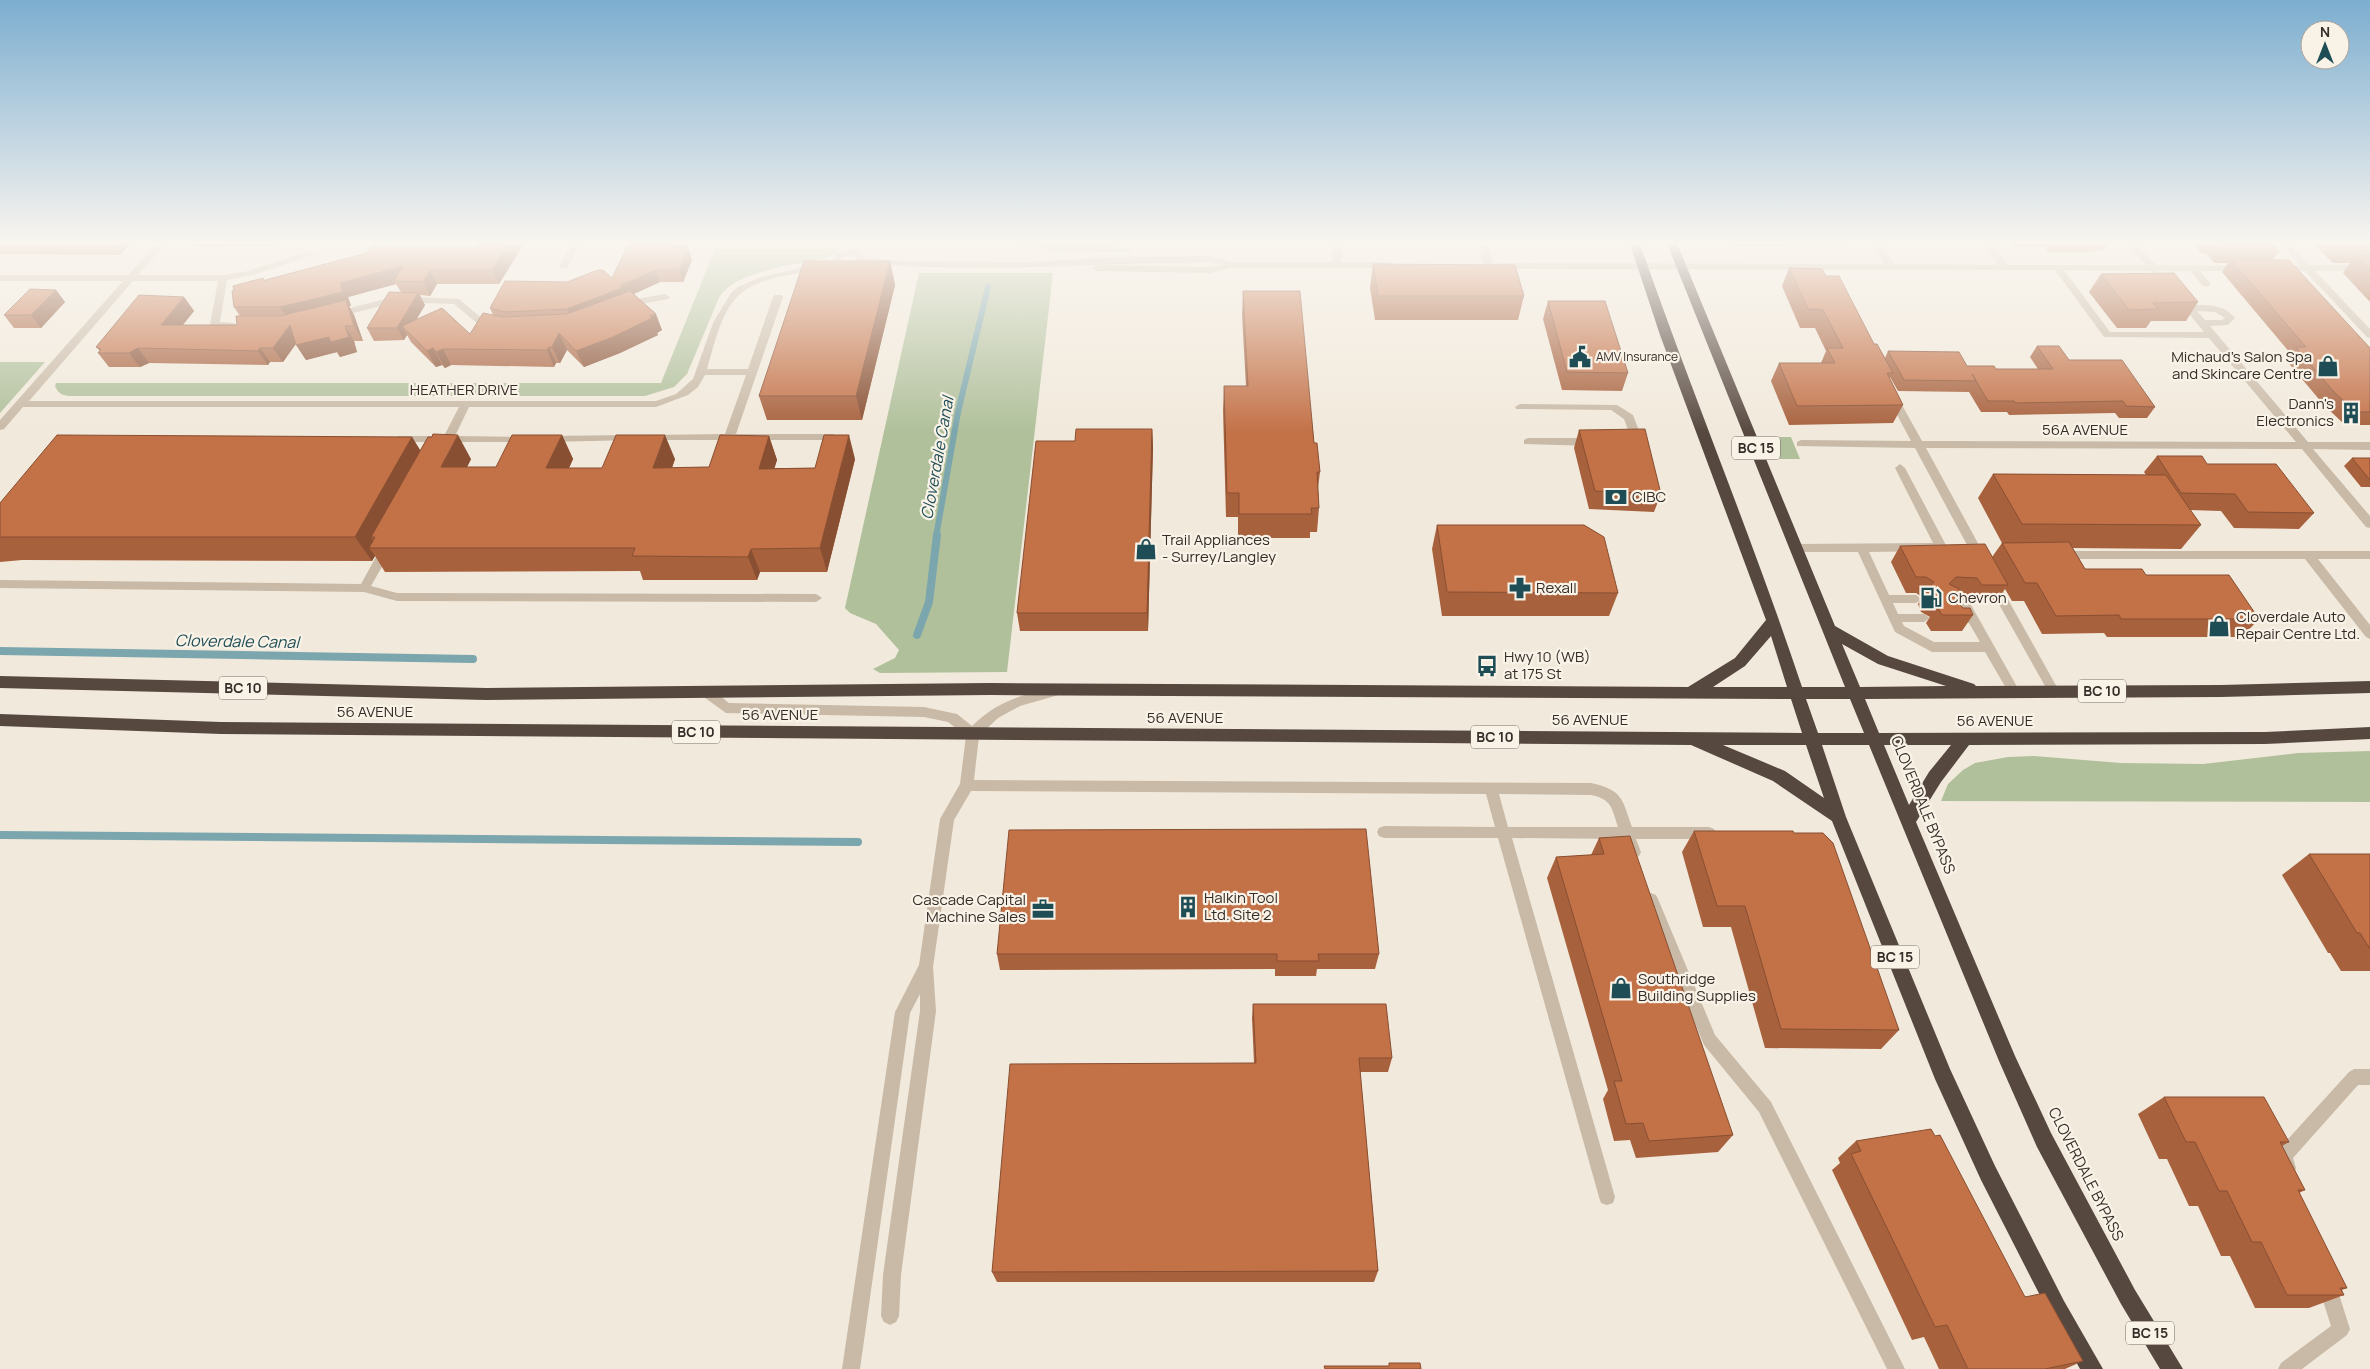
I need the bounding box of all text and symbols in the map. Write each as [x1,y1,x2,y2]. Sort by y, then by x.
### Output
north arrow [2300,20,2350,70]
text: N [2320,22,2330,41]
public building icon: AMV Insurance [1567,344,1593,370]
place label: Michaud's Salon Spa and Skincare Centre [2171,346,2312,384]
place label: AMV Insurance [1596,348,1678,365]
shop icon: Michaud's Salon Spa and Skincare Centre [2315,353,2341,379]
street label: HEATHER DRIVE [410,379,518,400]
water label: Cloverdale Canal [915,393,959,521]
place label: Dann's Electronics [2256,393,2334,431]
building icon: Dann's Electronics [2338,400,2364,426]
street label: 56A AVENUE [2042,419,2128,440]
road number: BC 15 [1732,436,1780,459]
bank icon: CIBC [1603,484,1629,510]
place label: CIBC [1632,486,1666,507]
place label: Trail Appliances - Surrey/Langley [1162,529,1276,567]
shop icon: Trail Appliances - Surrey/Langley [1133,536,1159,562]
pharmacy icon: Rexall [1507,575,1533,601]
place label: Rexall [1536,577,1577,598]
fuel station icon: Chevron [1918,585,1944,611]
place label: Chevron [1948,587,2007,608]
place label: Cloverdale Auto Repair Centre Ltd. [2236,606,2360,644]
shop icon: Cloverdale Auto Repair Centre Ltd. [2206,613,2232,639]
water label: Cloverdale Canal [175,629,302,653]
place label: Hwy 10 (WB) at 175 St [1504,646,1591,684]
bus stop icon: Hwy 10 (WB) at 175 St [1474,653,1500,679]
road number: BC 10 [219,676,267,700]
road number: BC 10 [2078,679,2126,702]
street label: 56 AVENUE [337,701,413,722]
street label: 56 AVENUE [742,704,818,725]
street label: 56 AVENUE [1147,707,1223,728]
street label: 56 AVENUE [1552,709,1628,730]
street label: 56 AVENUE [1957,710,2033,731]
road number: BC 10 [672,720,720,744]
road number: BC 10 [1471,726,1519,749]
street label: CLOVERDALE BYPASS [1886,733,1961,877]
place label: Halkin Tool Ltd. Site 2 [1204,887,1278,925]
place label: Cascade Capital Machine Sales [913,889,1026,927]
building icon: Halkin Tool Ltd. Site 2 [1175,894,1201,920]
office icon: Cascade Capital Machine Sales [1030,896,1056,922]
road number: BC 15 [1871,946,1919,969]
place label: Southridge Building Supplies [1638,968,1756,1006]
shop icon: Southridge Building Supplies [1608,975,1634,1001]
street label: CLOVERDALE BYPASS [2044,1103,2129,1244]
road number: BC 15 [2126,1322,2174,1345]

